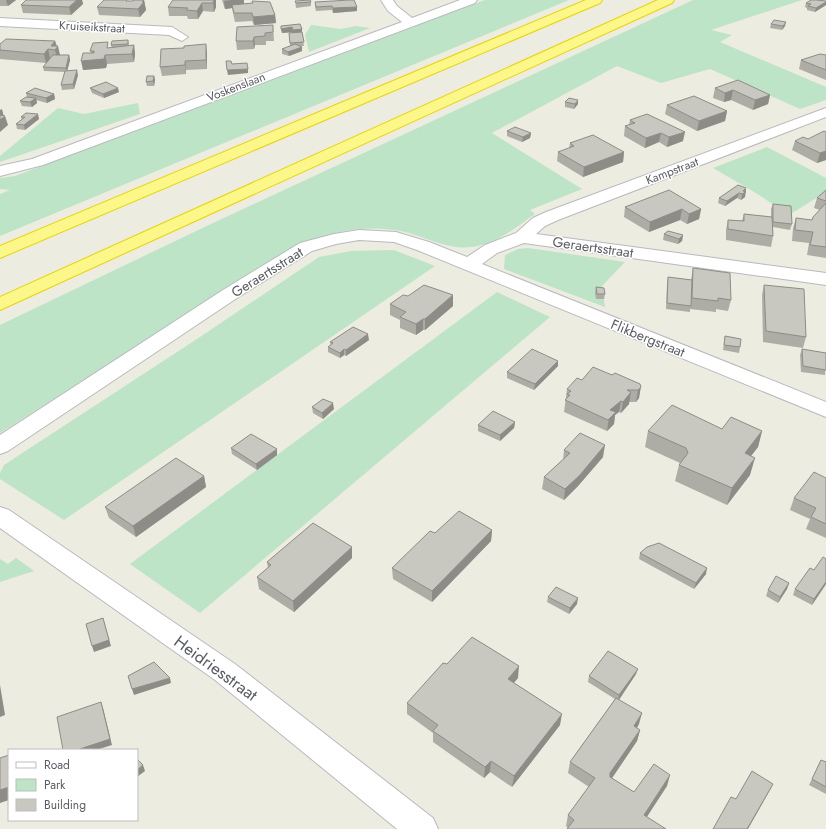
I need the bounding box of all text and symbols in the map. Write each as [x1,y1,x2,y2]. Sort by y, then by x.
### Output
street label: Kruiseikstraat [59,16,126,38]
street label: Voskenslaan [204,68,268,106]
street label: Kampstraat [643,153,701,189]
street label: Geraertsstraat [551,231,635,263]
street label: Geraertsstraat [227,242,307,302]
street label: Flikbergstraat [608,314,689,362]
street label: Heidriesstraat [169,629,263,707]
legend [8,749,138,821]
text: Road [44,756,70,774]
text: Park [44,776,66,794]
text: Building [44,796,86,814]

